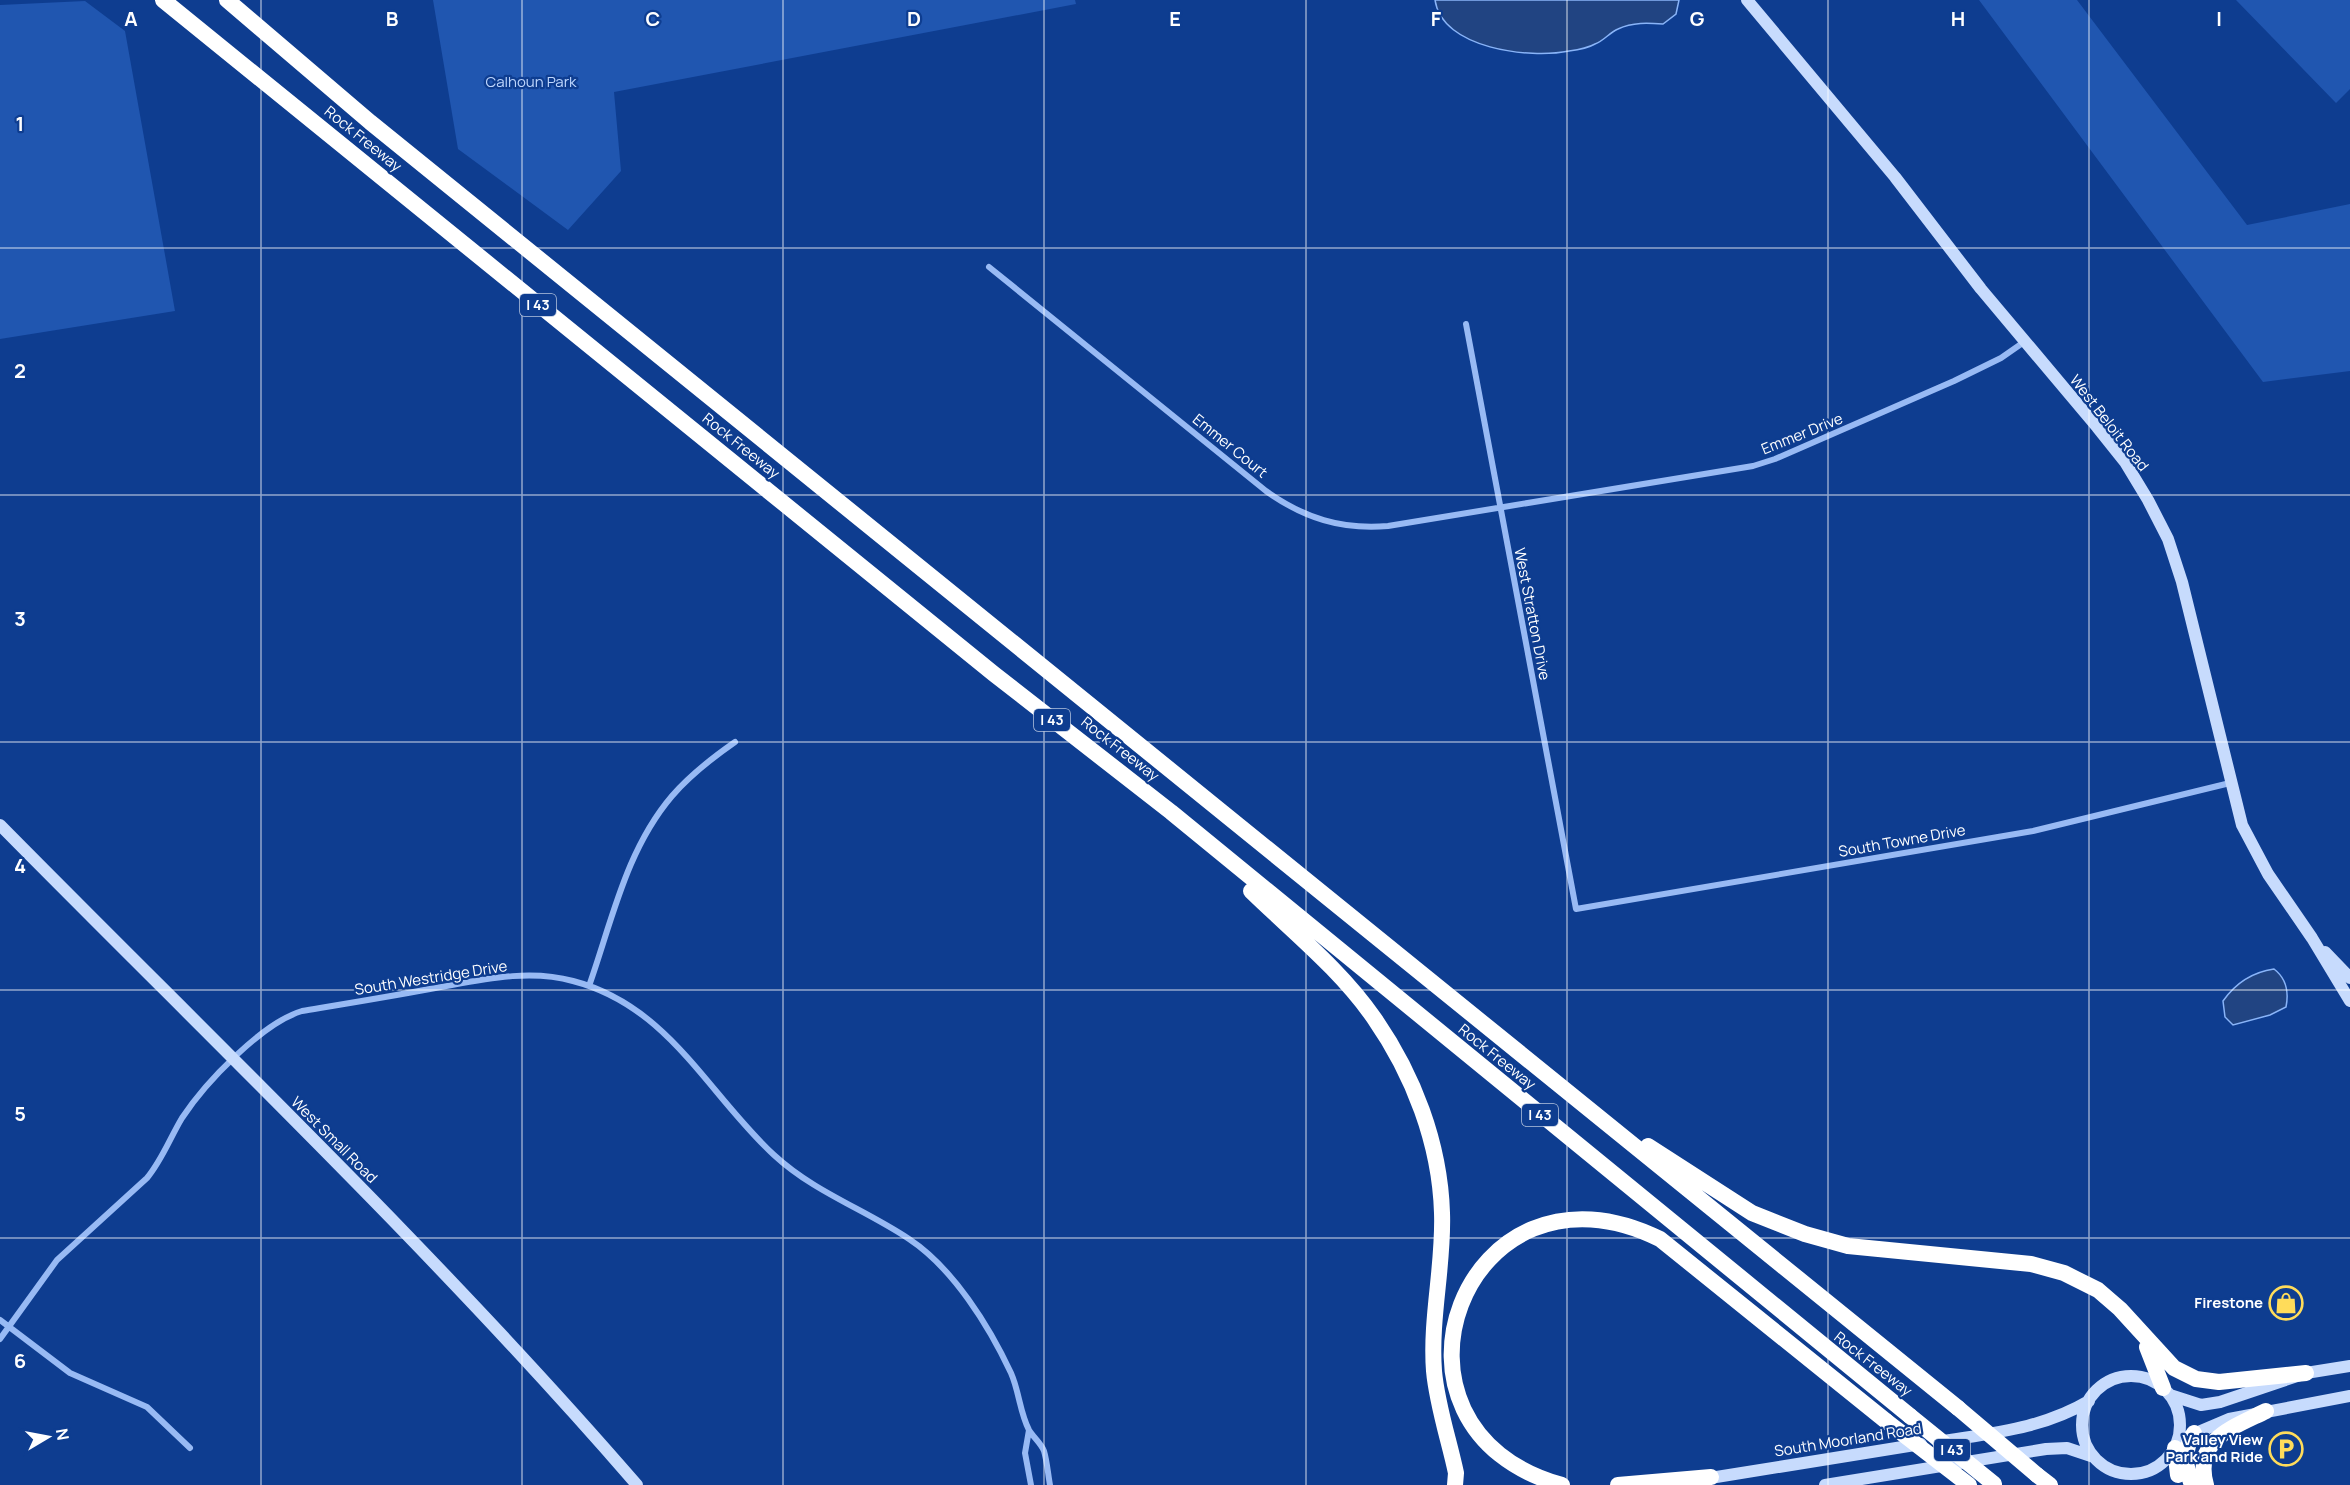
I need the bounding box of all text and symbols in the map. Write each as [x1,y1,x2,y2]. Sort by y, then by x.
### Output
text: A [124,5,138,32]
text: B [386,5,399,32]
text: C [646,5,660,32]
text: D [907,5,921,32]
text: E [1169,5,1181,32]
text: F [1431,5,1442,32]
text: G [1690,5,1705,32]
text: H [1951,5,1965,32]
text: I [2216,5,2222,32]
park label: Calhoun Park [485,71,577,92]
street label: Rock Freeway [320,101,407,176]
text: 1 [16,110,24,137]
road number: I 43 [520,294,556,316]
text: 2 [14,357,26,384]
street label: West Beloit Road [2065,370,2154,475]
street label: Rock Freeway [698,408,785,483]
street label: Emmer Drive [1758,408,1846,459]
street label: Emmer Court [1188,409,1272,482]
street label: West Stratton Drive [1509,546,1556,682]
text: 3 [14,605,26,632]
road number: I 43 [1034,709,1070,731]
street label: Rock Freeway [1077,711,1164,786]
street label: South Towne Drive [1837,819,1967,862]
text: 4 [14,852,26,879]
street label: South Westridge Drive [353,955,509,1000]
street label: Rock Freeway [1454,1019,1541,1094]
street label: West Small Road [286,1092,382,1188]
text: 5 [14,1100,26,1127]
road number: I 43 [1522,1104,1558,1126]
shop icon: Firestone [2268,1285,2304,1321]
place label: Firestone [2194,1292,2263,1313]
street label: Rock Freeway [1830,1326,1917,1401]
text: 6 [14,1347,26,1374]
north arrow [18,1407,78,1467]
street label: South Moorland Road [1773,1417,1923,1462]
text: N [51,1427,75,1442]
place label: Valley View Park and Ride [2165,1429,2263,1467]
parking icon: Valley View Park and Ride [2268,1431,2304,1467]
road number: I 43 [1934,1439,1970,1461]

